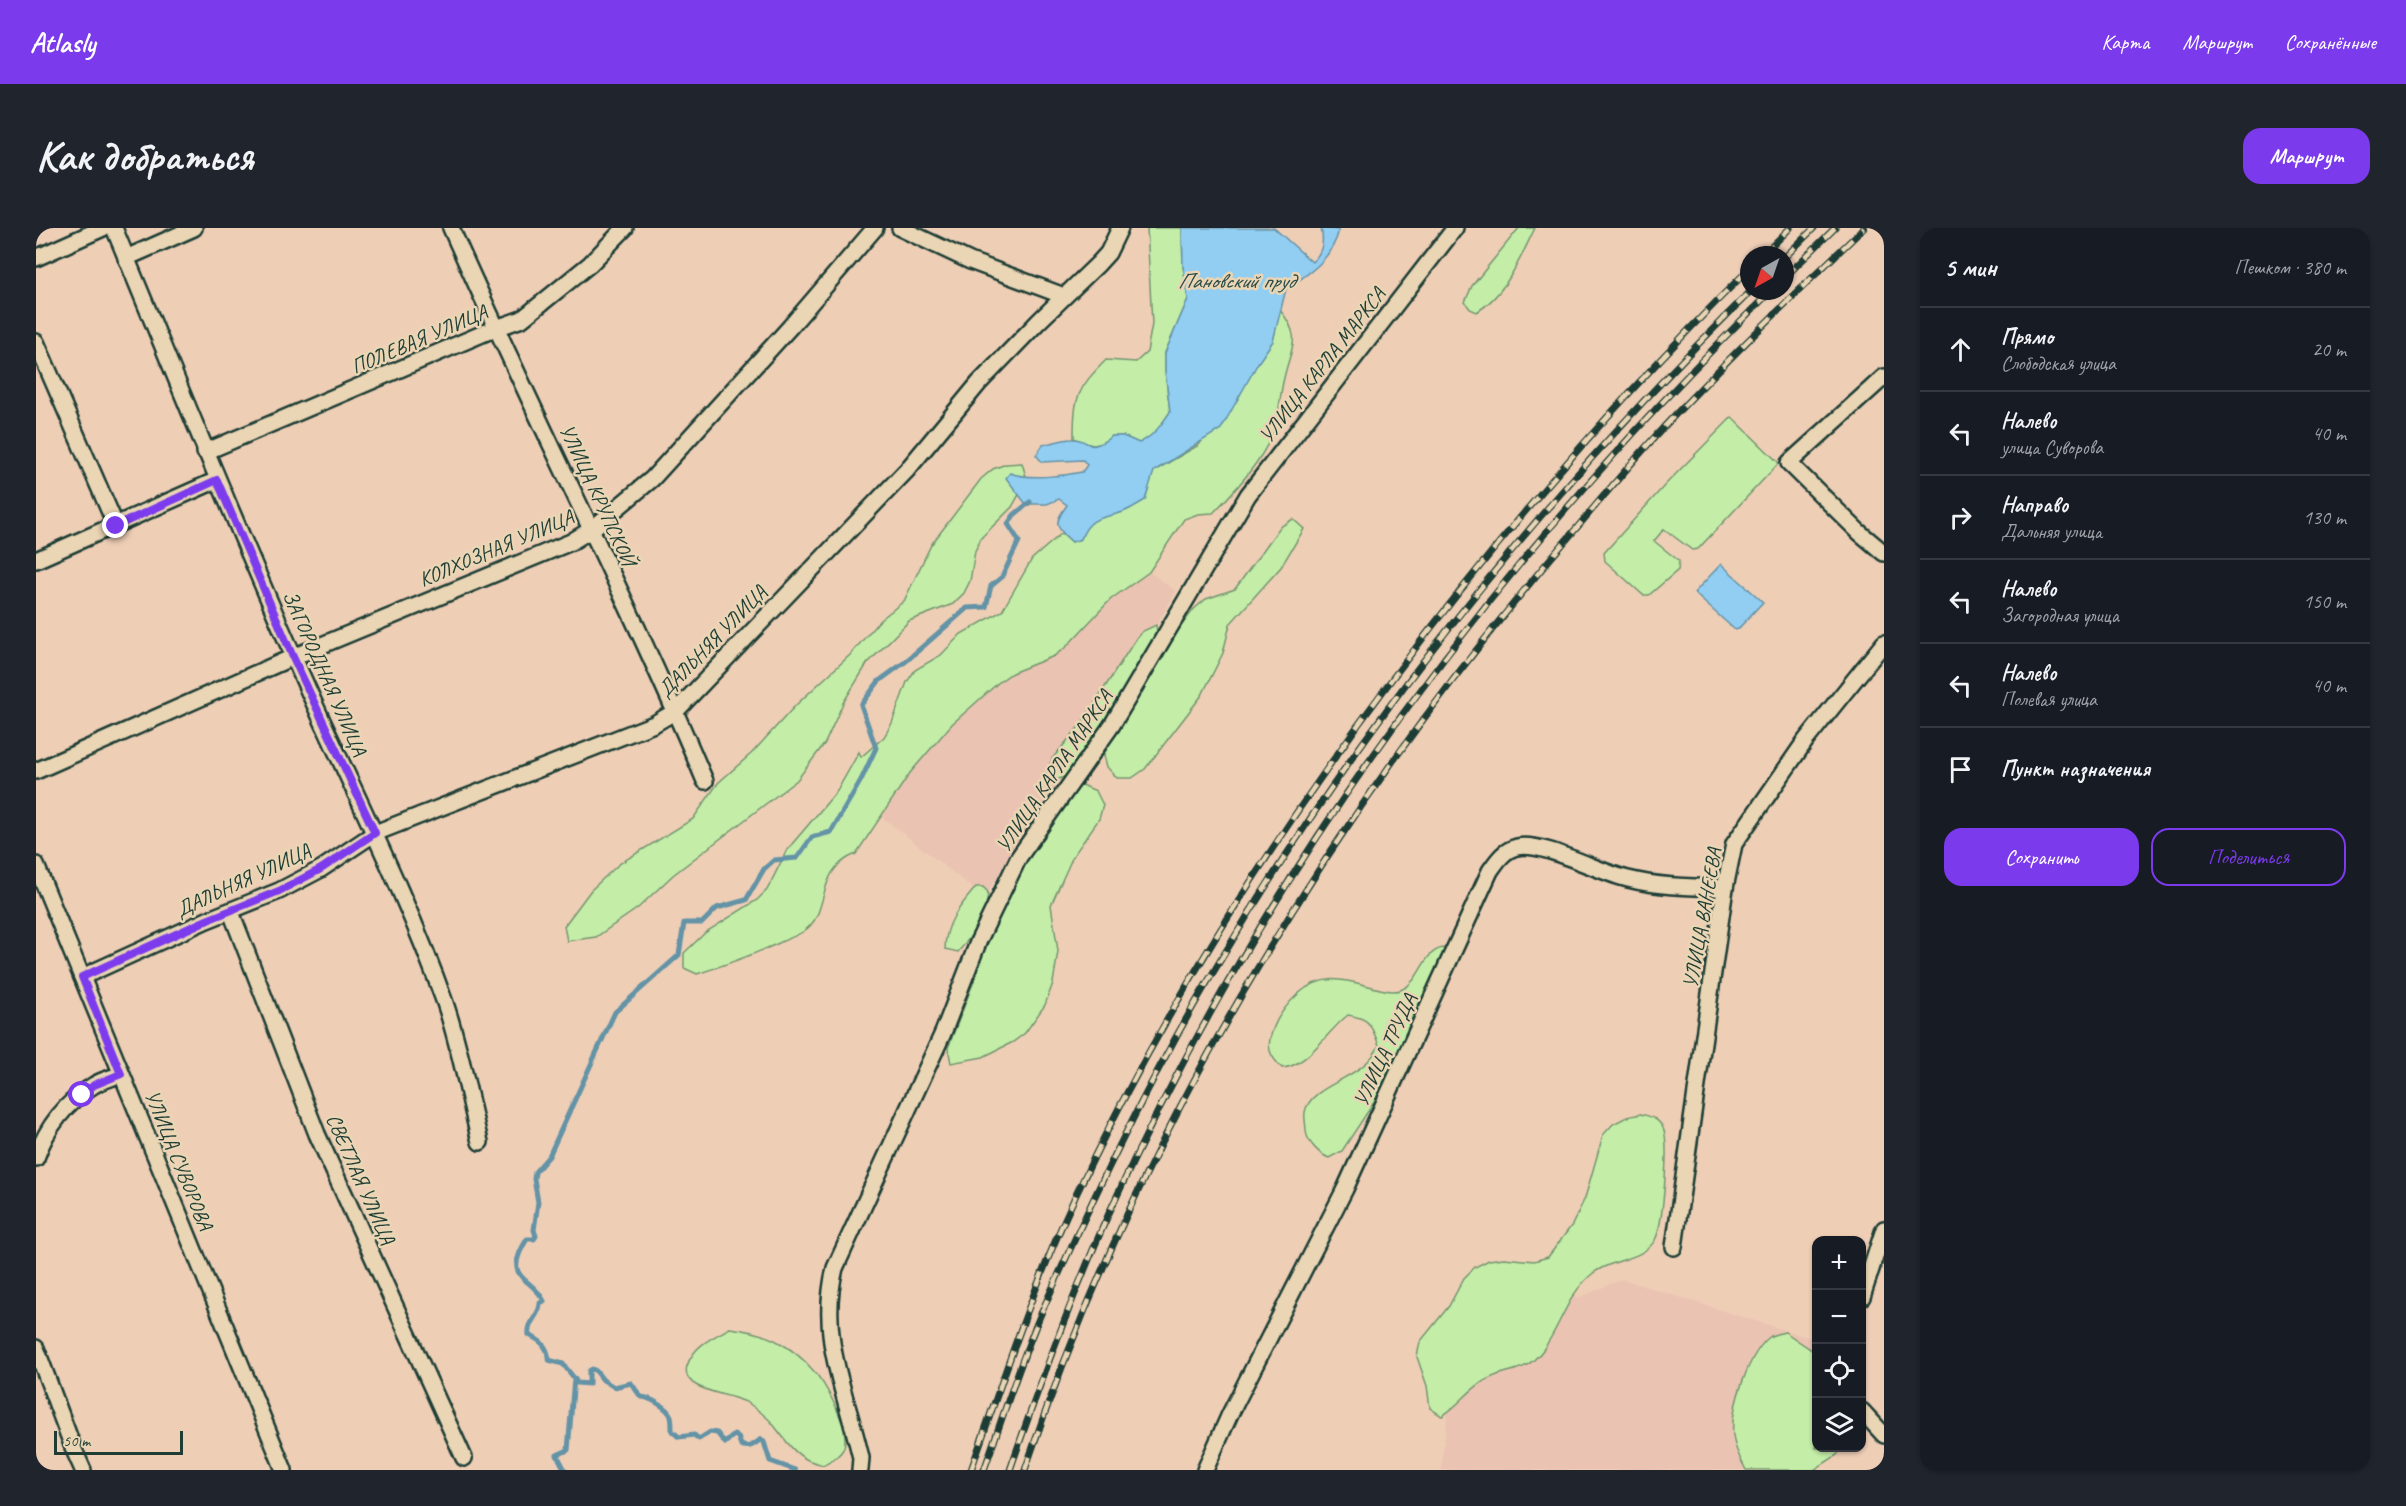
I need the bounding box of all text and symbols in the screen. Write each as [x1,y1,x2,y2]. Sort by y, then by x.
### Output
text: Atlasly [30,25,95,60]
text: Карта [2101,29,2150,55]
text: Маршрут [2183,29,2252,55]
text: Сохранённые [2285,29,2376,55]
button: Маршрут [2243,128,2370,184]
text: Как добраться [36,130,253,183]
north arrow [1740,246,1794,300]
text: 5 мин [1944,251,1996,284]
text: Пешком · 380 m [2234,255,2346,280]
water label: Пановский пруд [1178,267,1299,295]
street label: УЛИЦА КАРЛА МАРКСА [1253,281,1392,448]
street label: ПОЛЕВАЯ УЛИЦА [347,298,492,379]
text: Прямо [2001,323,2053,351]
icon: ahead [1944,333,1977,366]
text: 20 m [2312,337,2346,362]
text: Слободская улица [2001,351,2116,376]
text: Налево [2001,407,2057,435]
icon: left [1944,417,1977,450]
street label: УЛИЦА КРУПСКОЙ [554,420,644,573]
text: 40 m [2312,421,2346,446]
text: улица Суворова [2001,435,2103,460]
text: Направо [2001,491,2068,519]
icon: right [1944,501,1977,534]
street label: КОЛХОЗНАЯ УЛИЦА [415,503,579,592]
text: 130 m [2303,505,2346,530]
route end [102,512,128,538]
text: Дальняя улица [2001,519,2102,544]
text: Налево [2001,575,2057,603]
street label: ДАЛЬНЯЯ УЛИЦА [652,579,772,703]
icon: left [1944,585,1977,618]
street label: ЗАГОРОДНАЯ УЛИЦА [277,586,373,760]
text: 150 m [2303,589,2346,614]
text: Загородная улица [2001,603,2119,628]
text: Налево [2001,659,2057,687]
icon: left [1944,669,1977,702]
text: 40 m [2312,673,2346,698]
street label: УЛИЦА КАРЛА МАРКСА [990,684,1119,857]
text: Полевая улица [2001,687,2097,712]
icon: arrive [1944,753,1977,786]
text: Пункт назначения [2001,755,2150,783]
button: Сохранить [1944,828,2139,886]
button: Поделиться [2151,828,2346,886]
street label: ДАЛЬНЯЯ УЛИЦА [171,837,315,923]
street label: УЛИЦА ВАНЕЕВА [1677,844,1727,990]
street label: УЛИЦА ТРУДА [1348,989,1423,1110]
route start [68,1081,94,1107]
street label: УЛИЦА СУВОРОВА [139,1086,219,1235]
street label: СВЕТЛАЯ УЛИЦА [321,1110,402,1249]
map controls [1812,1236,1866,1452]
button: + [1812,1236,1866,1290]
button: − [1812,1290,1866,1344]
button: locate [1812,1344,1866,1398]
button: layers [1812,1398,1866,1452]
scale bar [54,1428,183,1456]
text: 50 m [63,1431,90,1451]

